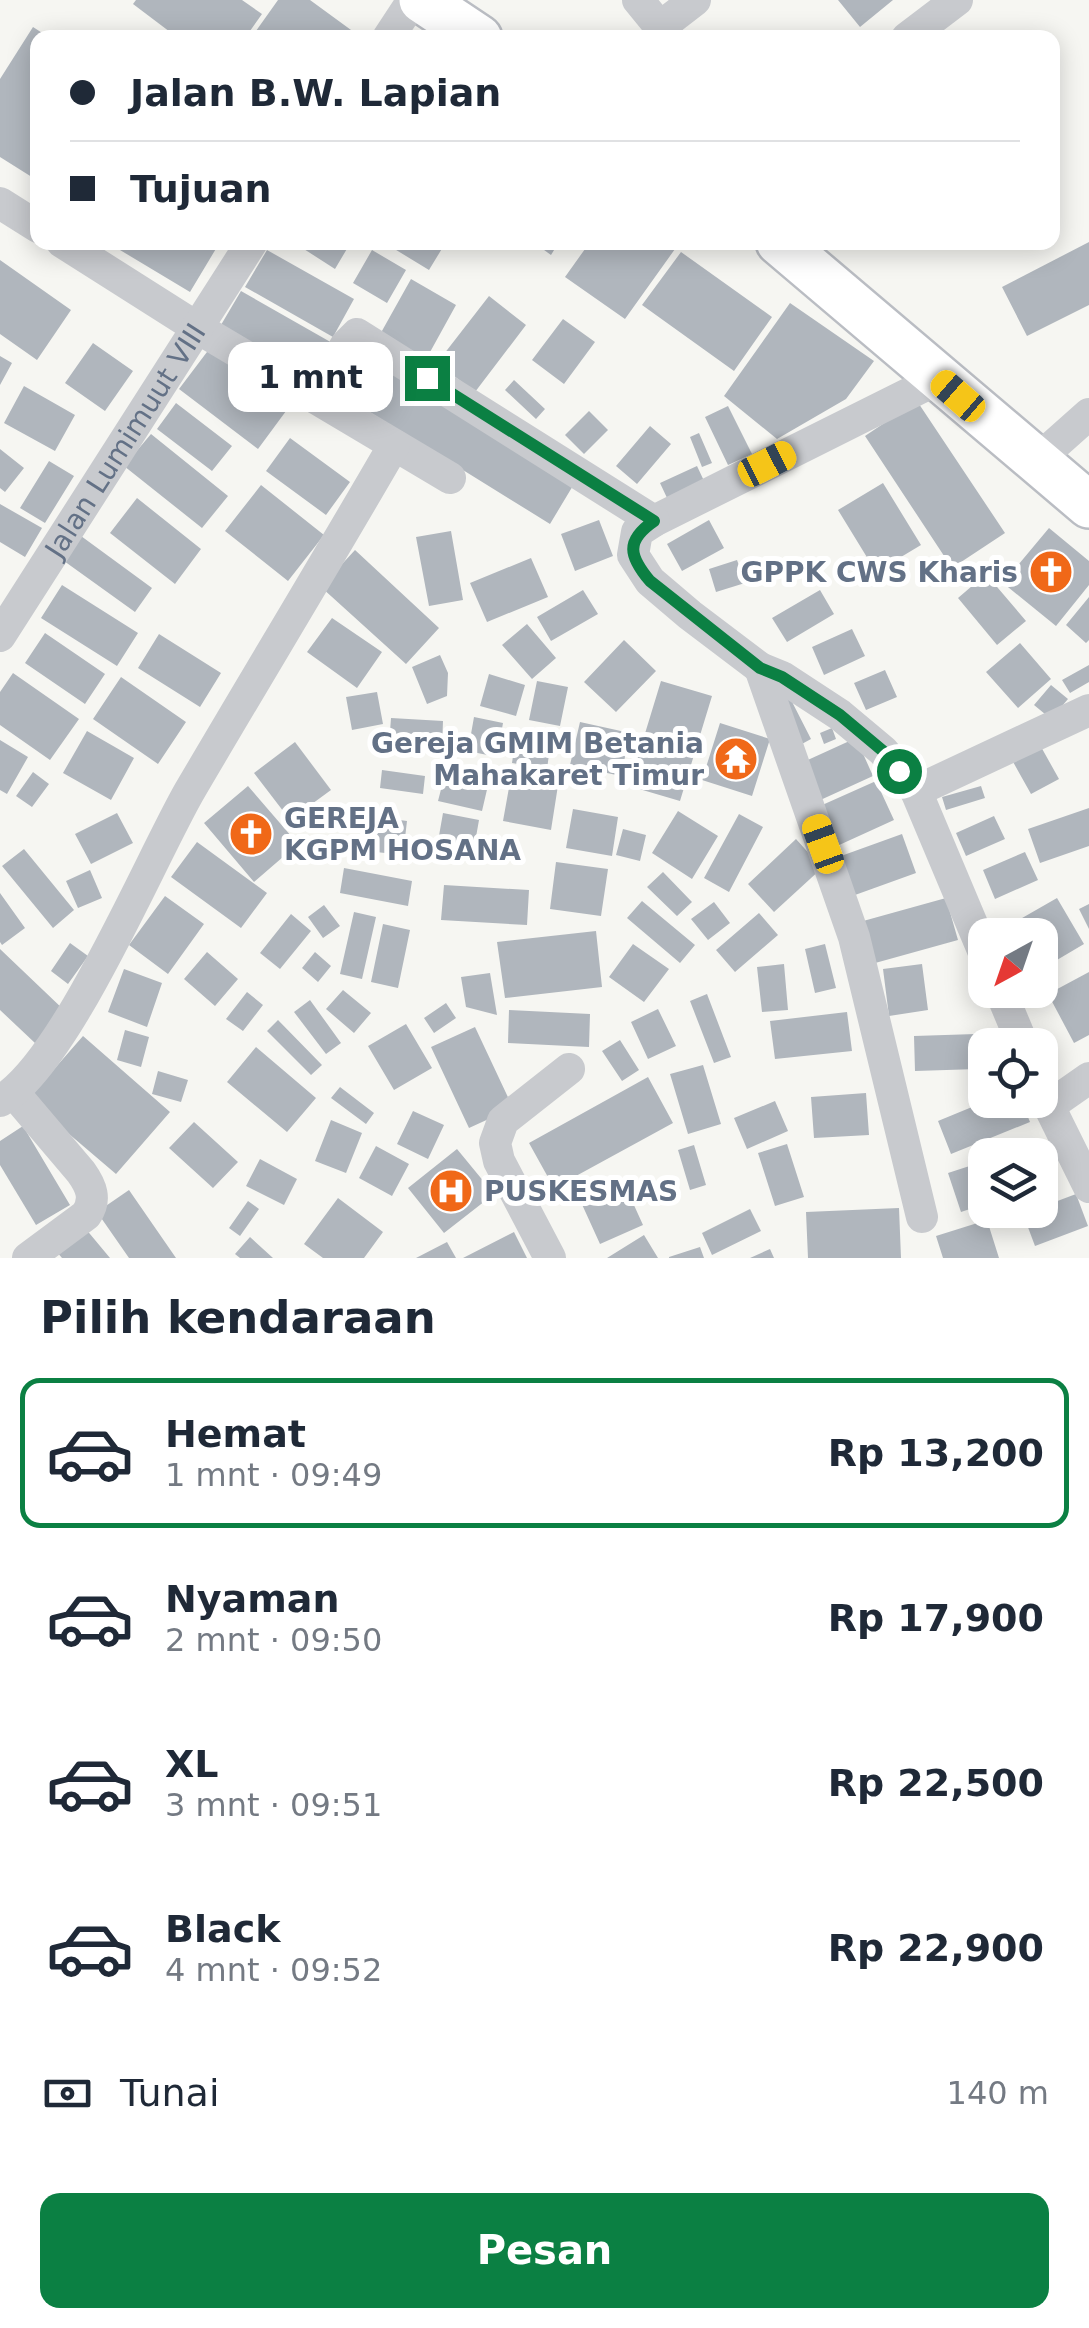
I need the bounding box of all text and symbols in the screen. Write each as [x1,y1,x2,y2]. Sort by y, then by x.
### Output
text: Jalan B.W. Lapian [130,71,501,115]
text: Tujuan [130,167,272,211]
street label: Jalan Lumimuut VIII [37,318,212,566]
callout: 1 mnt [227,343,392,413]
route end [405,356,450,401]
text: 1 mnt [258,358,363,396]
car [926,365,990,427]
car [733,437,801,491]
church icon: GPPK CWS Kharis [1028,549,1074,595]
place label: GPPK CWS Kharis [741,556,1018,589]
place label: Gereja GMIM Betania Mahakaret Timur [371,727,704,792]
temple icon: Gereja GMIM Betania Mahakaret Timur [713,736,759,782]
route start [877,749,922,794]
place label: GEREJA KGPM HOSANA [284,802,521,867]
church icon: GEREJA KGPM HOSANA [228,811,274,857]
car [799,811,847,877]
north arrow [968,918,1058,1008]
map controls [968,918,1058,1228]
button: locate [968,1028,1058,1118]
button: layers [968,1138,1058,1228]
hospital icon: PUSKESMAS [428,1168,474,1214]
place label: PUSKESMAS [484,1175,678,1208]
text: Pilih kendaraan [40,1291,436,1344]
icon: car [45,1408,135,1498]
text: Hemat [165,1412,306,1456]
text: Rp 13,200 [828,1431,1044,1475]
text: 1 mnt · 09:49 [165,1456,382,1494]
icon: car [45,1573,135,1663]
text: Nyaman [165,1577,340,1621]
text: Rp 17,900 [828,1596,1044,1640]
text: 2 mnt · 09:50 [165,1621,382,1659]
icon: car [45,1738,135,1828]
text: XL [165,1742,219,1786]
text: Rp 22,500 [828,1761,1044,1805]
text: 3 mnt · 09:51 [165,1786,382,1824]
icon: car [45,1903,135,1993]
text: Black [165,1907,280,1951]
text: Rp 22,900 [828,1926,1044,1970]
text: 4 mnt · 09:52 [165,1951,382,1989]
icon: cash [40,2066,95,2121]
text: Tunai [120,2071,219,2115]
text: 140 m [947,2074,1049,2112]
button: Pesan [40,2193,1049,2308]

